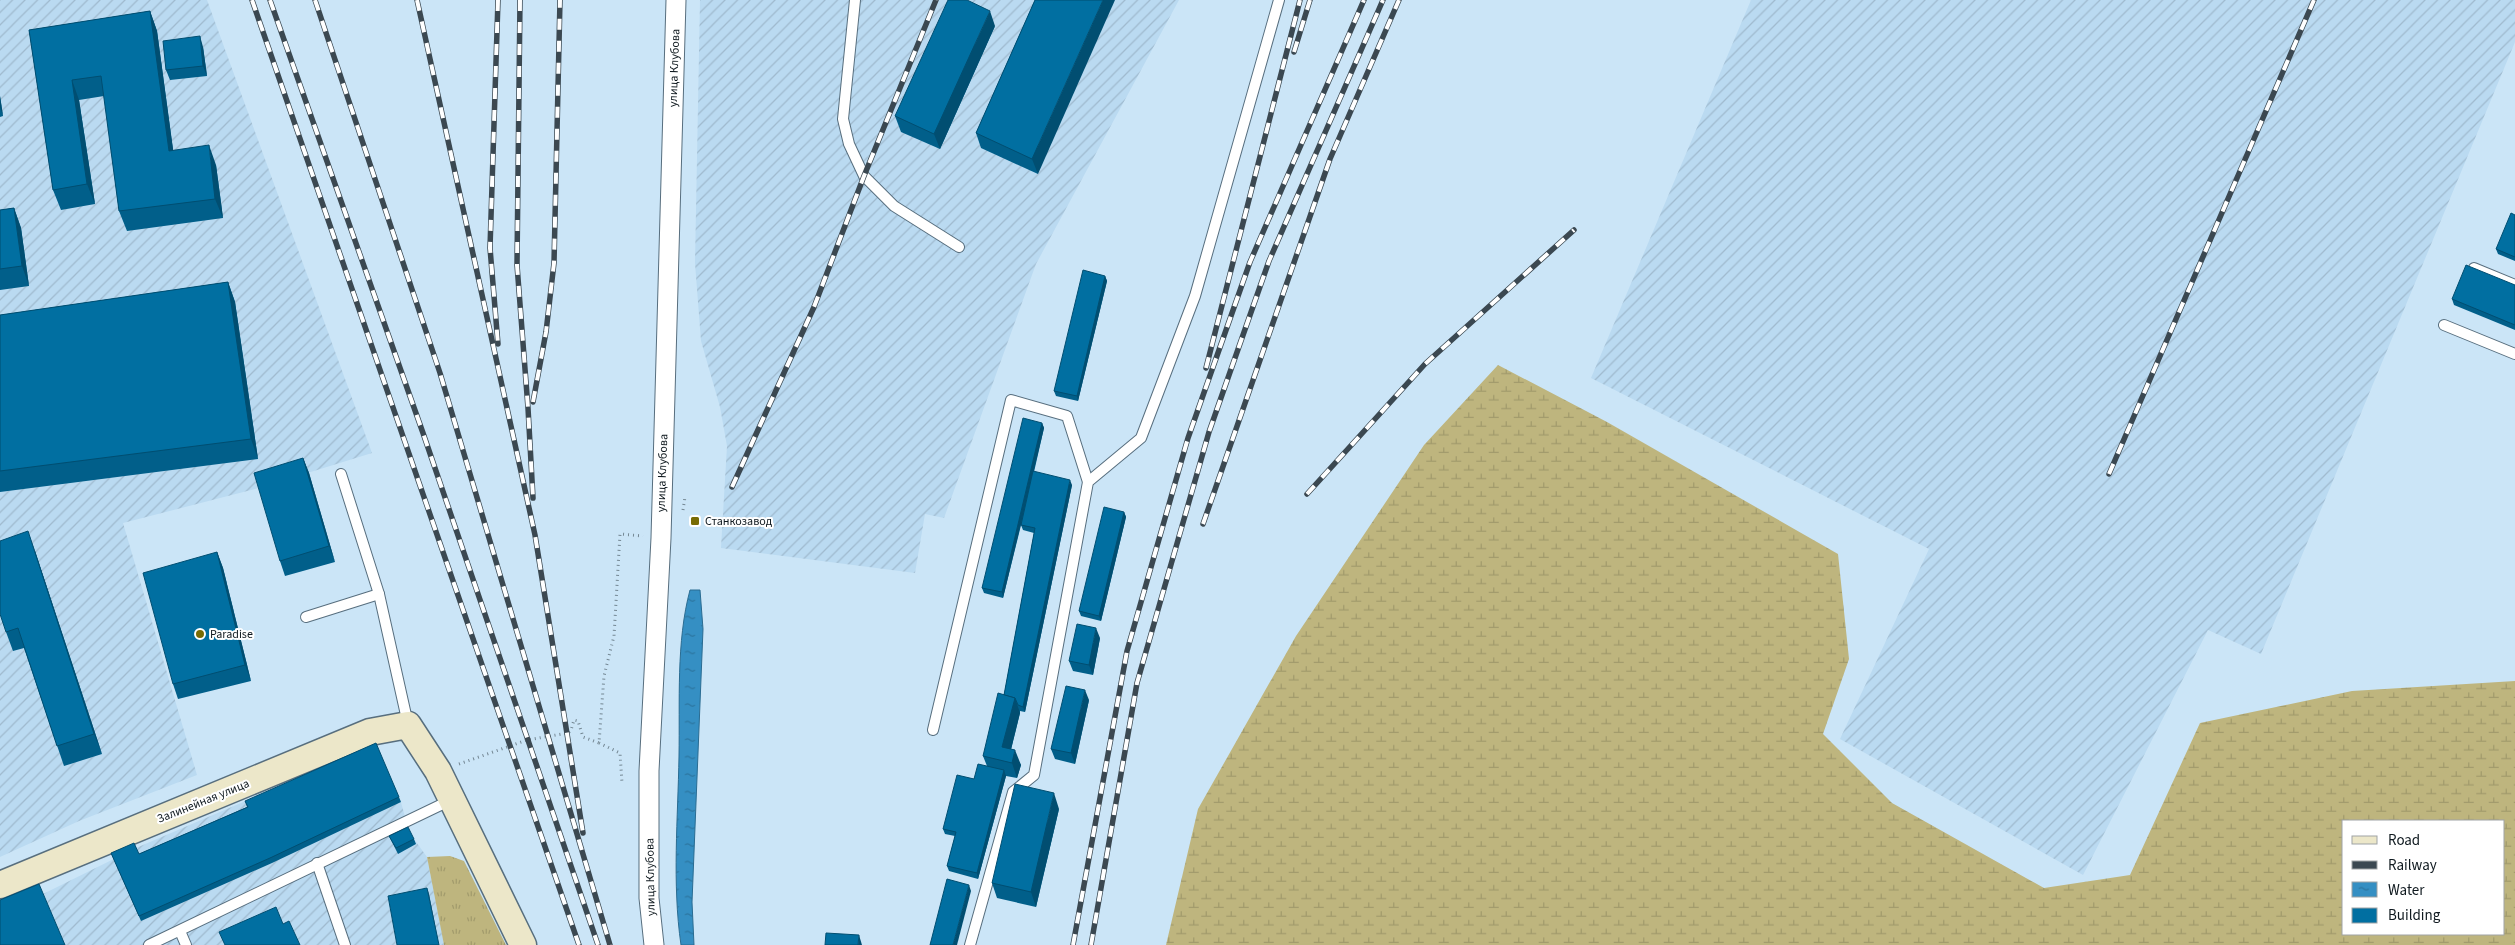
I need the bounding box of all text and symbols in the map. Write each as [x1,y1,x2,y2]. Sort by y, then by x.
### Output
street label: улица Клубова [665,29,684,107]
street label: улица Клубова [653,434,672,512]
place label: Станкозавод [705,513,773,530]
marker: Станкозавод [689,515,701,527]
place label: Paradise [210,626,253,643]
marker: Paradise [194,628,206,640]
street label: Залинейная улица [155,775,252,828]
legend [2342,820,2505,935]
text: Road [2388,830,2420,851]
street label: улица Клубова [641,838,660,916]
text: Railway [2388,855,2437,876]
text: Water [2388,880,2425,901]
text: Building [2388,905,2441,926]

